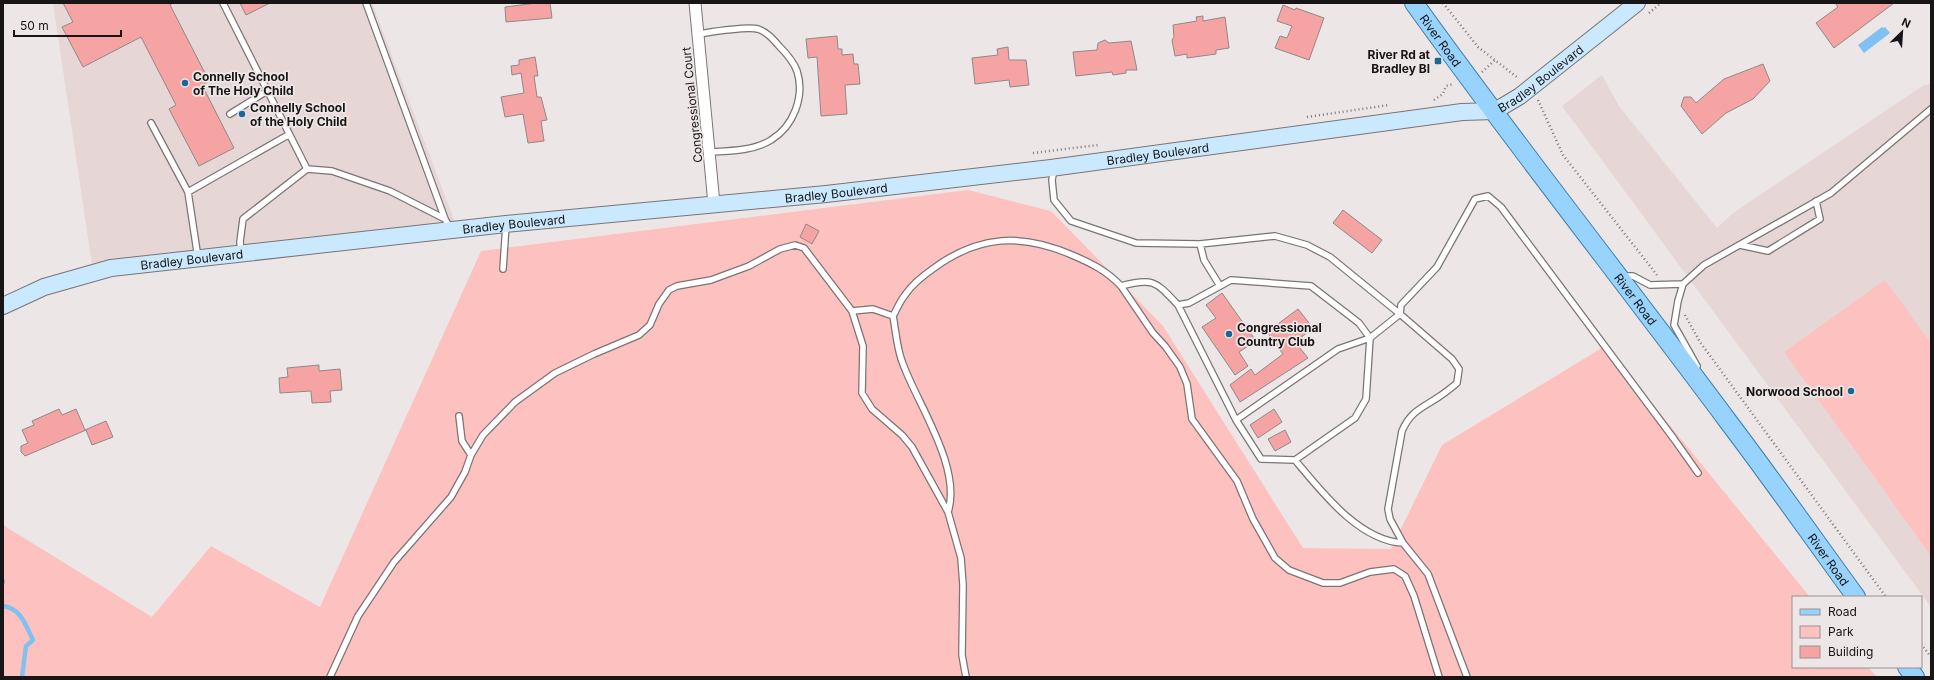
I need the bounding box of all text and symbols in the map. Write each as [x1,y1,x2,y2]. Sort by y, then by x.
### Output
street label: River Road [1417,11,1465,69]
scale bar [14,12,121,38]
north arrow [1882,12,1922,52]
text: N [1899,15,1913,31]
text: 50 m [20,18,49,33]
street label: Bradley Boulevard [1495,41,1586,115]
street label: Congressional Court [678,46,706,164]
place label: River Rd at Bradley Bl [1368,47,1431,76]
marker: River Rd at Bradley Bl [1433,56,1443,66]
place label: Connelly School of The Holy Child [193,69,294,98]
marker: Connelly School of The Holy Child [180,78,190,88]
place label: Connelly School of the Holy Child [250,100,347,129]
marker: Connelly School of the Holy Child [237,109,247,119]
street label: Bradley Boulevard [1106,139,1210,168]
street label: Bradley Boulevard [784,179,888,205]
street label: Bradley Boulevard [462,211,566,236]
street label: Bradley Boulevard [140,246,244,272]
street label: River Road [1611,270,1660,328]
place label: Congressional Country Club [1237,320,1322,349]
marker: Congressional Country Club [1224,329,1234,339]
place label: Norwood School [1746,384,1843,399]
marker: Norwood School [1846,386,1856,396]
street label: River Road [1805,530,1853,589]
legend [1792,596,1922,668]
text: Road [1828,604,1857,619]
text: Park [1828,624,1854,639]
text: Building [1828,644,1873,659]

